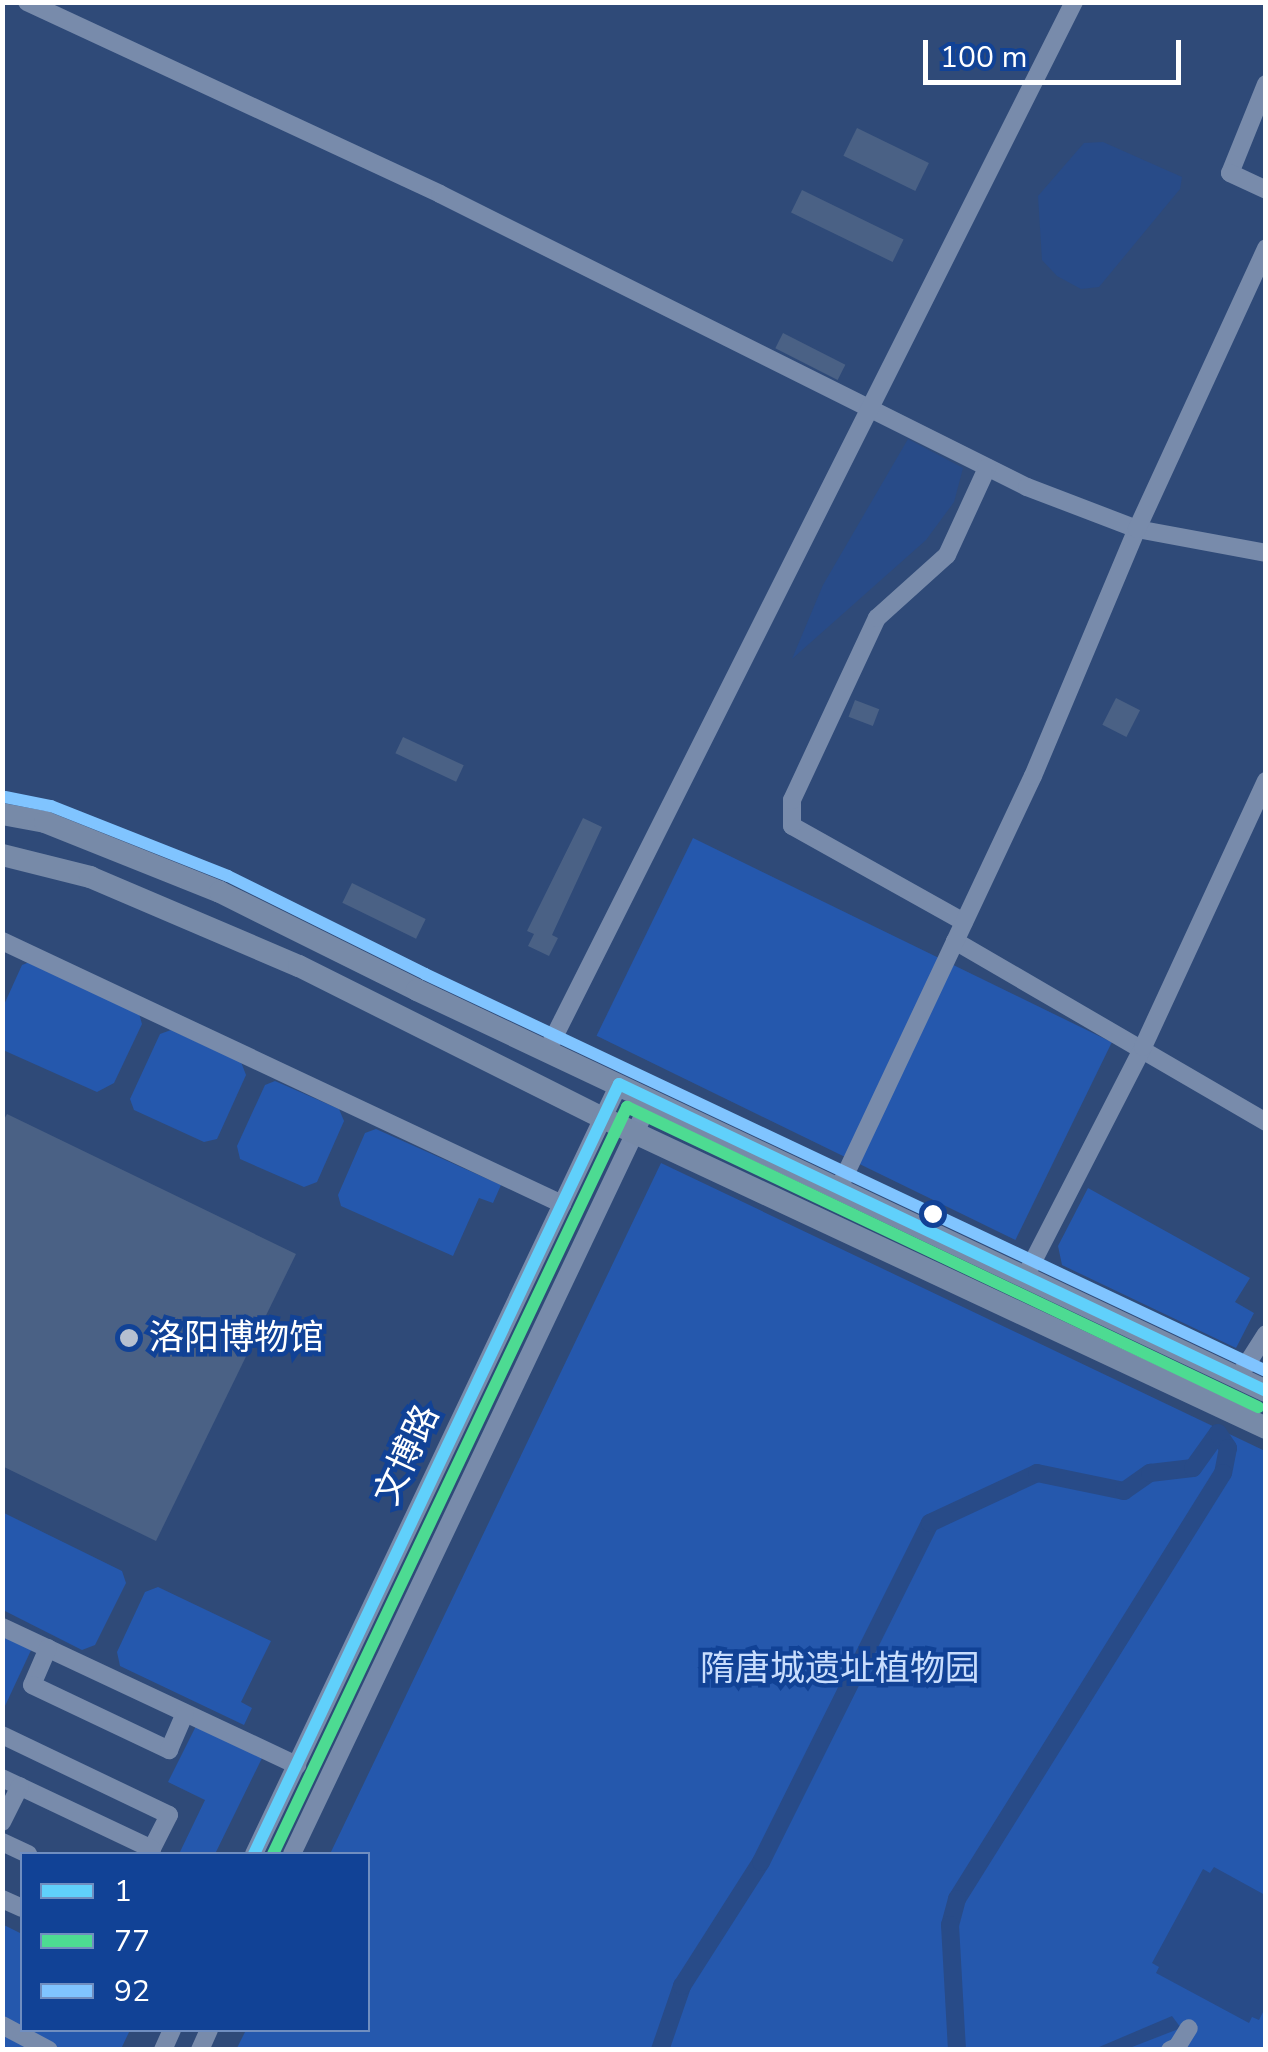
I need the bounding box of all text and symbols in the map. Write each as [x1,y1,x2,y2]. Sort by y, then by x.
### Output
scale bar [928,20,1186,82]
text: 100 m [940,37,1027,78]
unlabelled marker [923,1204,943,1224]
place label: 洛阳博物馆 [149,1317,324,1359]
marker: 洛阳博物馆 [118,1327,140,1349]
street label: 文博路 [366,1399,448,1511]
park label: 隋唐城遗址植物园 [700,1648,980,1690]
legend [20,1852,370,2032]
text: 1 [114,1871,132,1912]
text: 77 [114,1921,150,1962]
text: 92 [114,1971,150,2012]

